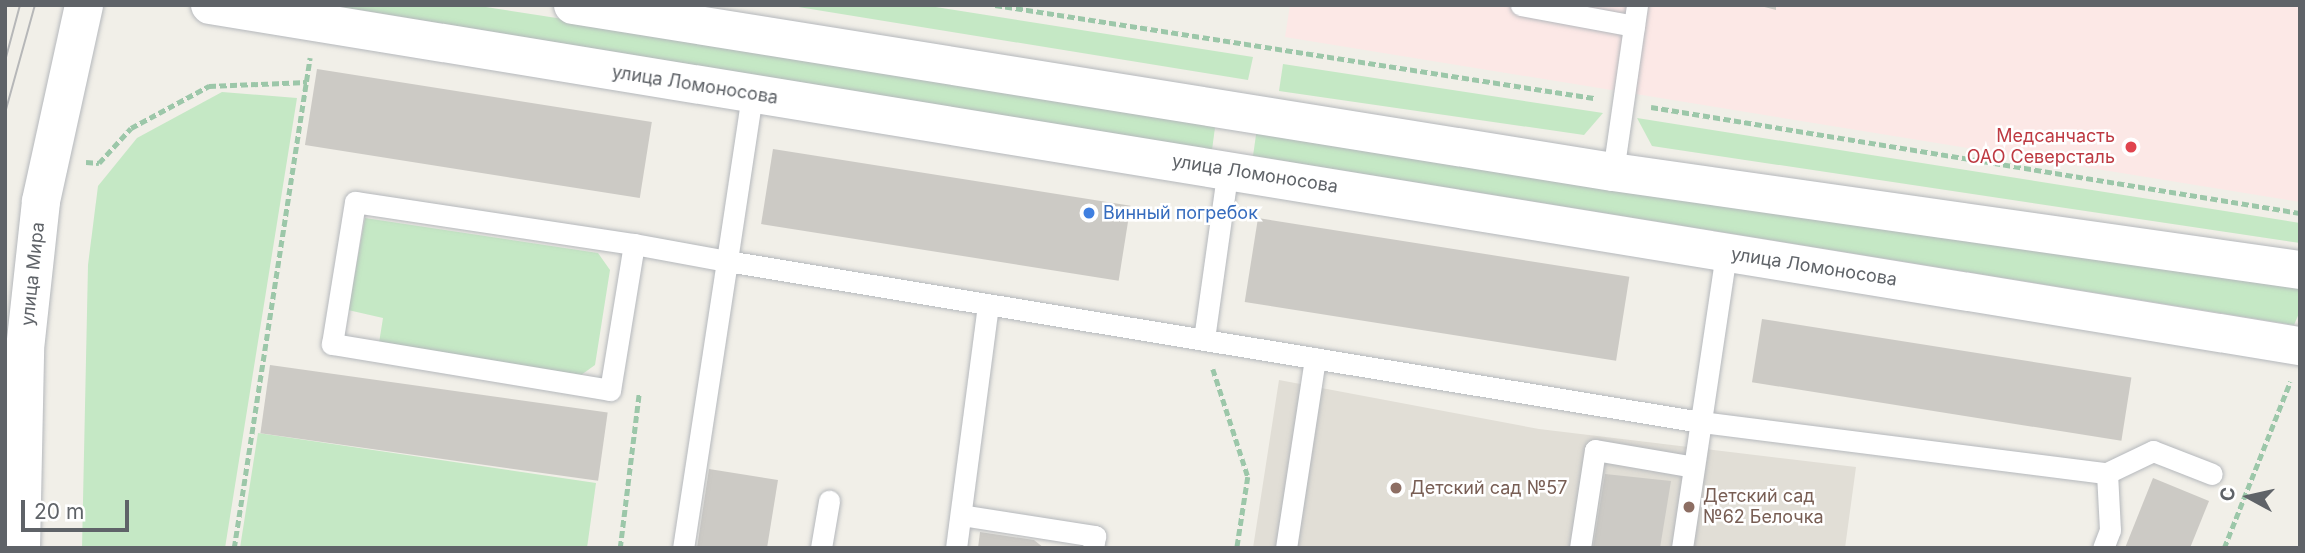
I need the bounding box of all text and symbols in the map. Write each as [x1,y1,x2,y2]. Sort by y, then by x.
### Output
street label: улица Ломоносова [610,61,780,109]
place label: Медсанчасть ОАО Северсталь [1967,126,2115,168]
marker: Медсанчасть ОАО Северсталь [2121,137,2141,157]
street label: улица Ломоносова [1170,150,1340,198]
place label: Винный погребок [1103,202,1258,224]
marker: Винный погребок [1081,205,1097,221]
street label: улица Мира [17,221,49,327]
street label: улица Ломоносова [1729,243,1899,291]
north arrow [2214,462,2284,532]
place label: Детский сад №57 [1410,477,1567,499]
marker: Детский сад №57 [1388,480,1404,496]
text: С [2215,485,2240,503]
scale bar [24,486,133,530]
place label: Детский сад №62 Белочка [1703,486,1824,528]
text: 20 m [34,499,84,524]
marker: Детский сад №62 Белочка [1681,499,1697,515]

